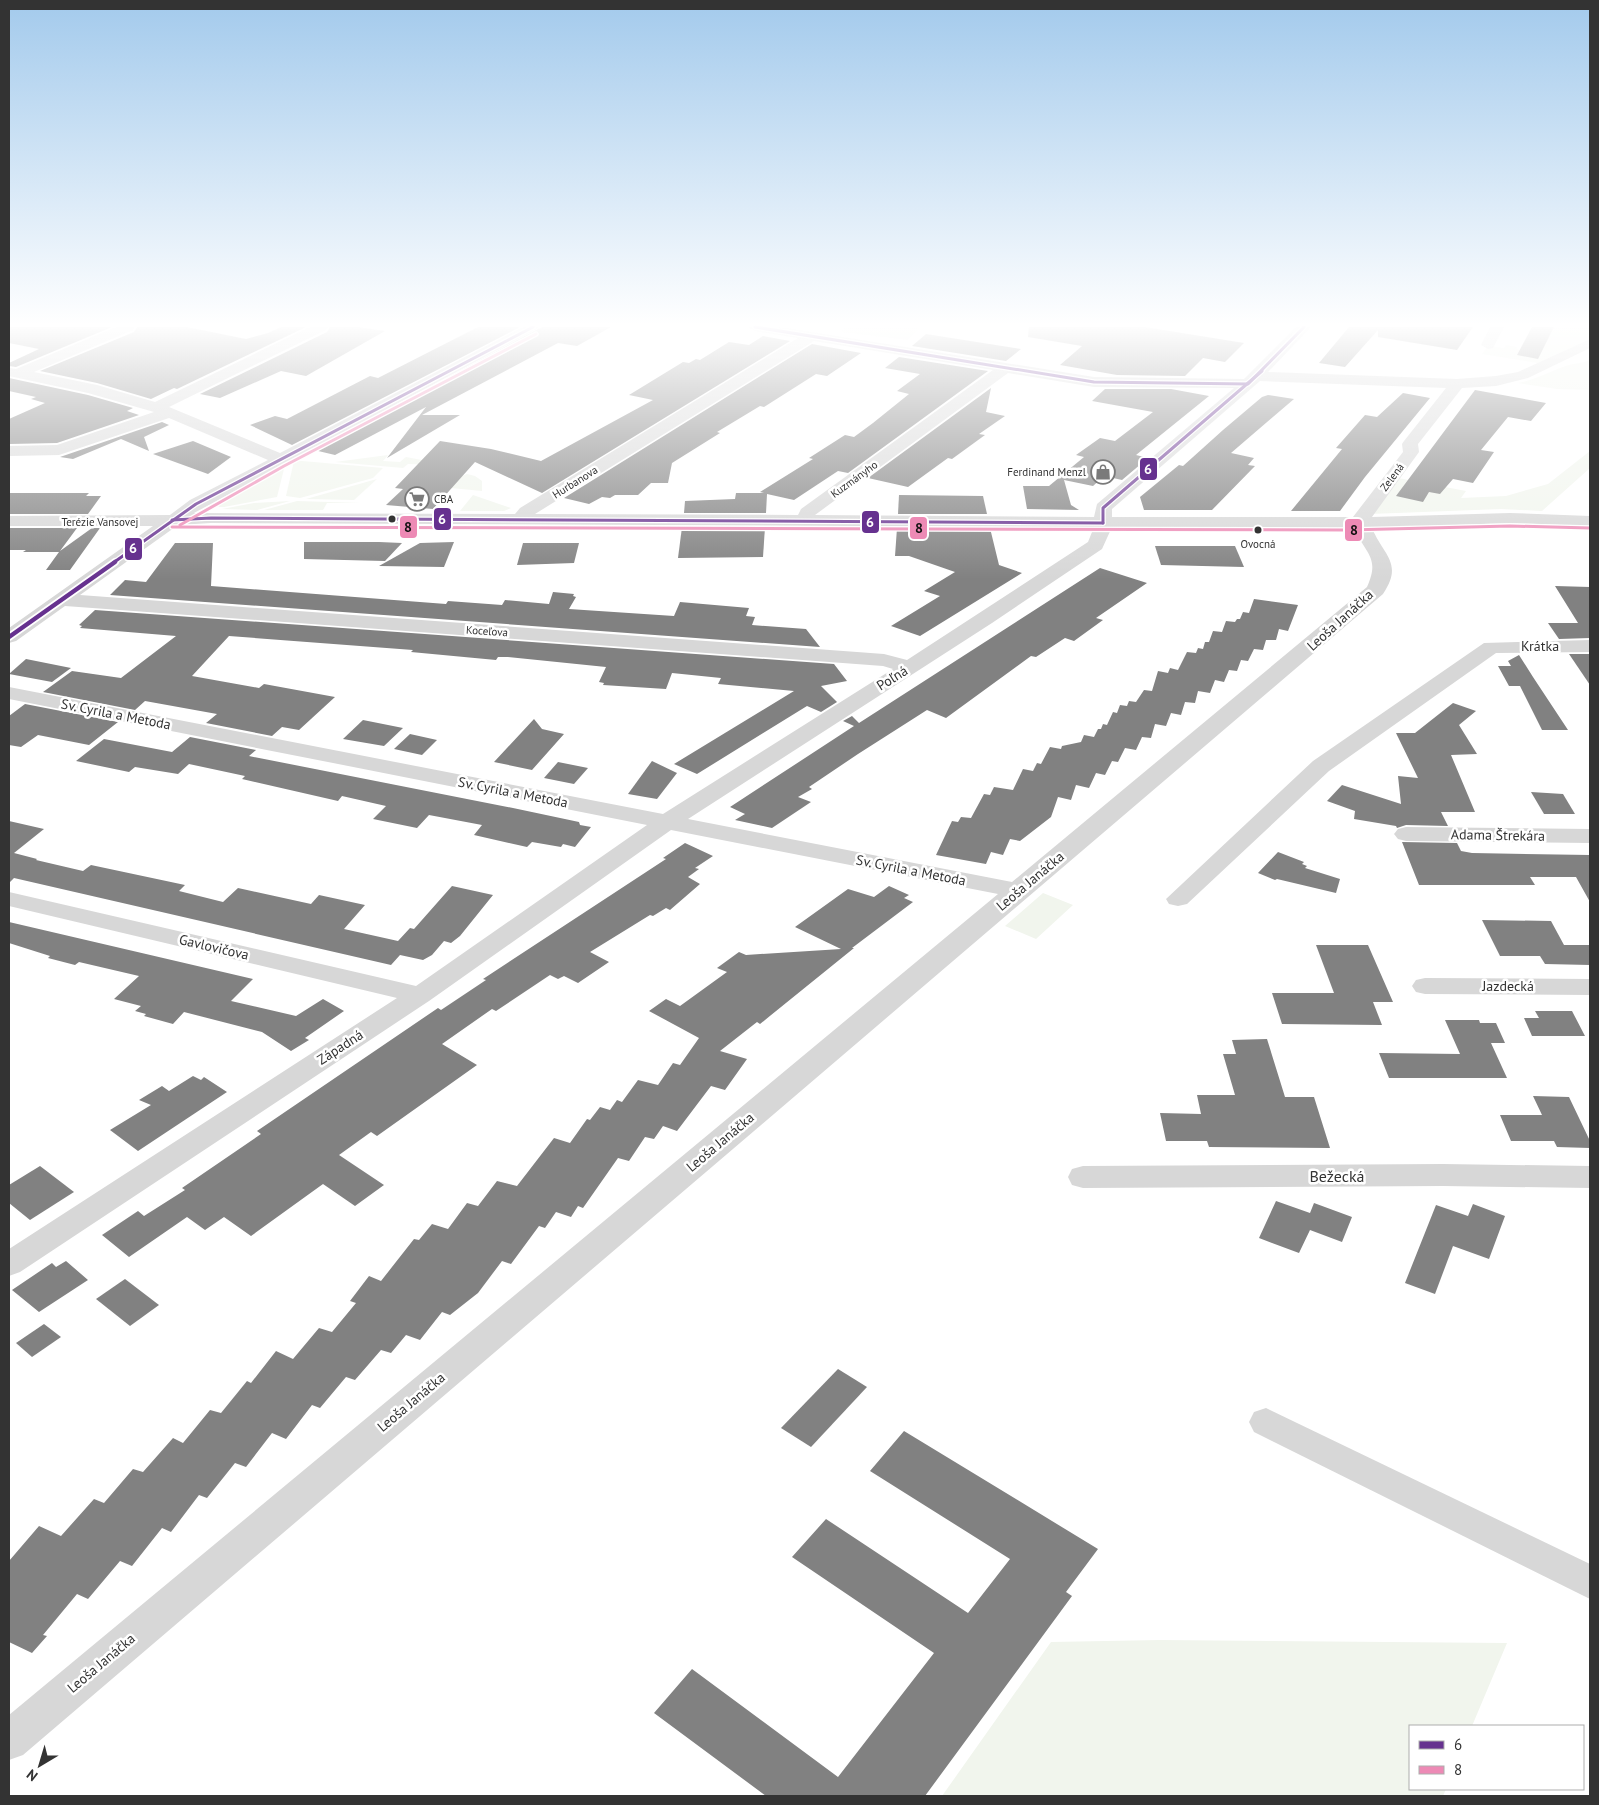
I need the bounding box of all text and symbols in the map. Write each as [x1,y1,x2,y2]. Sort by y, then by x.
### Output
street label: Kuzmányho [828,457,880,501]
line badge: 6 [1139,457,1158,481]
shop icon: Ferdinand Menzl [1090,459,1116,485]
text: 6 [1144,460,1152,478]
street label: Zelená [1377,460,1407,494]
street label: Hurbanova [550,463,600,501]
place label: Ferdinand Menzl [1007,465,1087,479]
supermarket icon: CBA [404,486,430,512]
place label: CBA [434,492,454,506]
line badge: 6 [433,507,452,531]
text: 6 [438,510,446,528]
line badge: 6 [861,510,880,534]
text: 6 [866,513,874,531]
unlabelled marker [387,514,397,524]
street label: Terézie Vansovej [62,515,138,529]
line badge: 8 [399,515,418,539]
line badge: 8 [909,516,928,540]
text: 8 [404,518,412,536]
line badge: 8 [1344,518,1363,542]
text: 8 [915,519,923,537]
text: 8 [1350,521,1358,539]
marker: Ovocná [1253,525,1263,535]
line badge: 6 [124,537,143,561]
place label: Ovocná [1241,537,1275,551]
text: 6 [129,539,137,557]
street label: Leoša Janáčka [1303,585,1377,654]
street label: Koceľova [466,623,508,639]
street label: Krátka [1521,637,1559,655]
street label: Poľná [873,661,911,695]
street label: Sv. Cyrila a Metoda [60,695,172,733]
street label: Sv. Cyrila a Metoda [457,773,569,811]
street label: Adama Štrekára [1451,825,1545,845]
street label: Leoša Janáčka [992,847,1068,915]
street label: Sv. Cyrila a Metoda [855,851,967,889]
street label: Gavlovičova [177,930,251,964]
street label: Jazdecká [1481,977,1534,995]
street label: Západná [314,1025,366,1069]
street label: Leoša Janáčka [682,1108,758,1176]
street label: Bežecká [1310,1166,1364,1186]
street label: Leoša Janáčka [373,1368,449,1436]
street label: Leoša Janáčka [63,1629,139,1697]
legend [1409,1725,1584,1790]
text: 6 [1454,1735,1462,1754]
north arrow [15,1740,65,1790]
text: 8 [1454,1760,1462,1779]
text: N [23,1765,41,1785]

